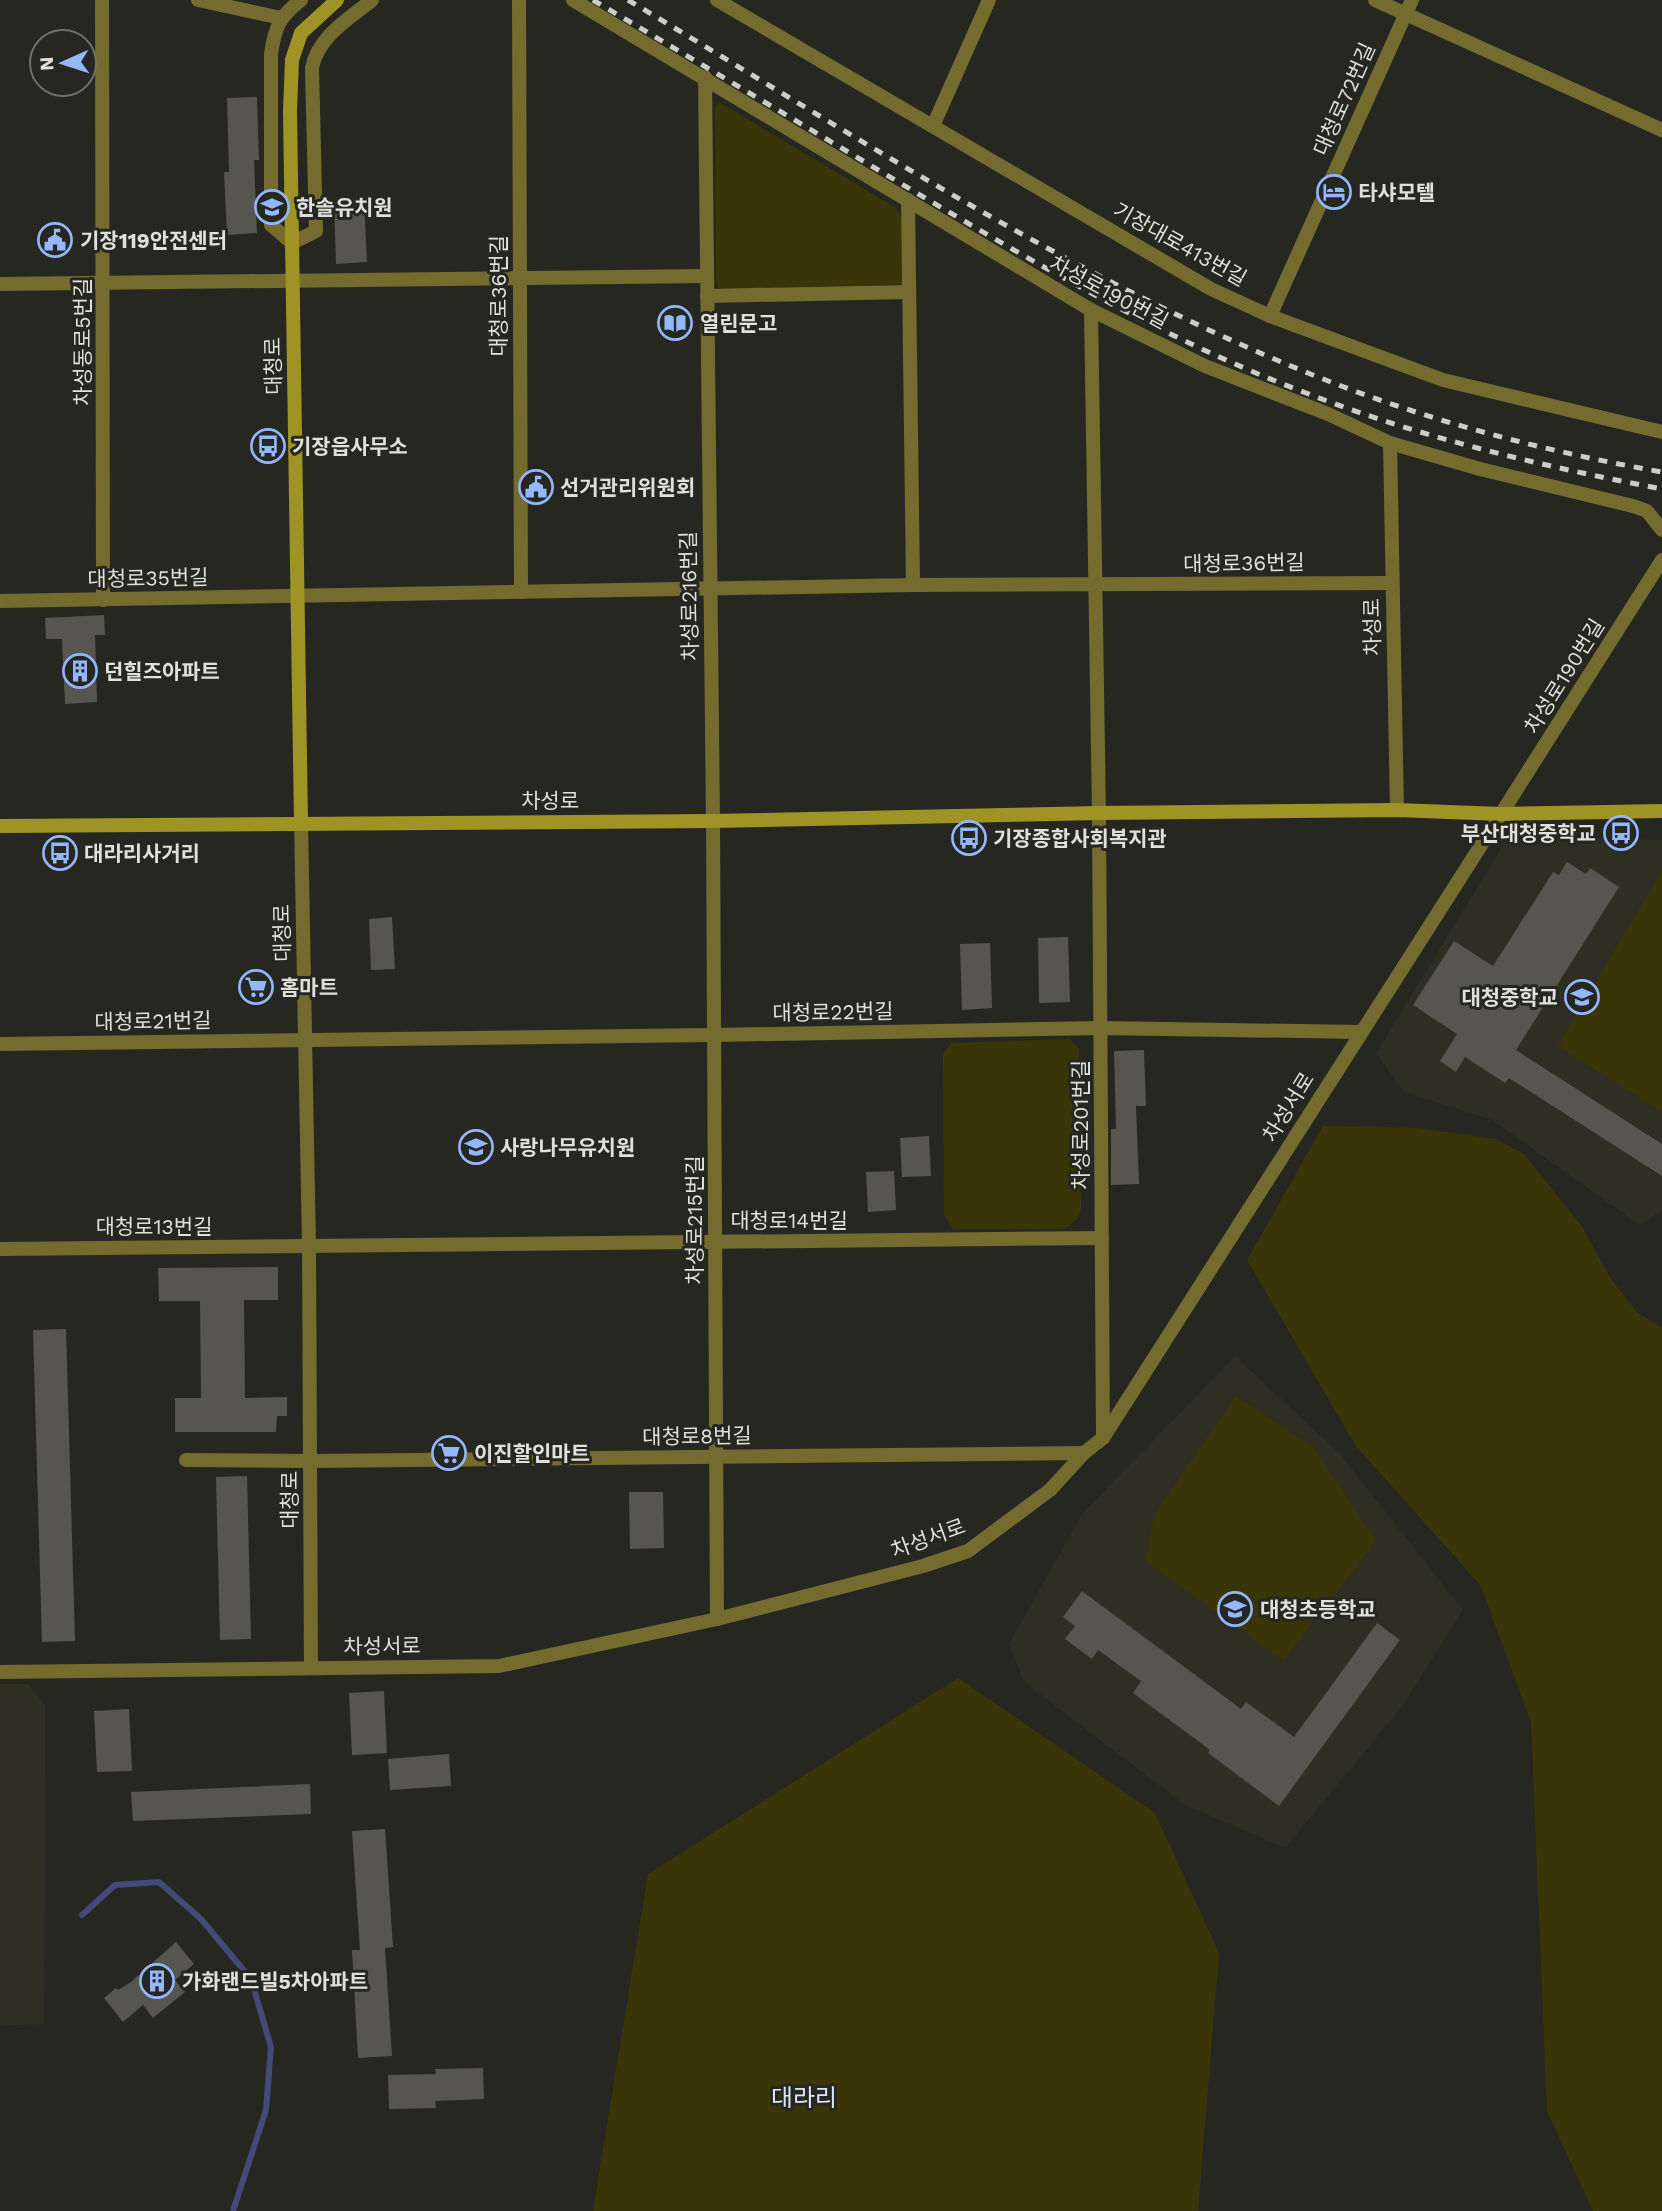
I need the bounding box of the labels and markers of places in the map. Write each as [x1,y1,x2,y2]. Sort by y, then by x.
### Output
hotel icon: 타샤모텔 [1315,173,1353,211]
place label: 타샤모텔 [1358,180,1435,205]
school or university icon: 한솔유치원 [253,188,291,226]
place label: 한솔유치원 [296,195,393,220]
public building icon: 기장119안전센터 [36,221,74,259]
place label: 기장119안전센터 [80,228,227,253]
library icon: 열린문고 [656,304,694,342]
place label: 열린문고 [700,311,777,336]
bus stop icon: 기장읍사무소 [249,427,287,465]
place label: 기장읍사무소 [292,434,408,459]
public building icon: 선거관리위원회 [517,468,555,506]
place label: 선거관리위원회 [560,475,695,500]
building icon: 던힐즈아파트 [61,652,99,690]
place label: 던힐즈아파트 [104,659,220,684]
bus stop icon: 부산대청중학교 [1602,814,1640,852]
bus stop icon: 기장종합사회복지관 [950,819,988,857]
place label: 부산대청중학교 [1461,821,1596,846]
place label: 기장종합사회복지관 [993,826,1167,851]
bus stop icon: 대라리사거리 [41,834,79,872]
place label: 대라리사거리 [84,841,200,866]
supermarket icon: 홈마트 [237,968,275,1006]
place label: 홈마트 [280,975,338,1000]
school or university icon: 대청중학교 [1563,978,1601,1016]
place label: 대청중학교 [1461,985,1558,1010]
school or university icon: 사랑나무유치원 [457,1128,495,1166]
place label: 사랑나무유치원 [500,1135,635,1160]
supermarket icon: 이진할인마트 [430,1434,468,1472]
place label: 이진할인마트 [474,1441,590,1466]
school or university icon: 대청초등학교 [1216,1590,1254,1628]
place label: 대청초등학교 [1260,1597,1376,1622]
building icon: 가화랜드빌5차아파트 [138,1962,176,2000]
place label: 가화랜드빌5차아파트 [182,1969,368,1994]

